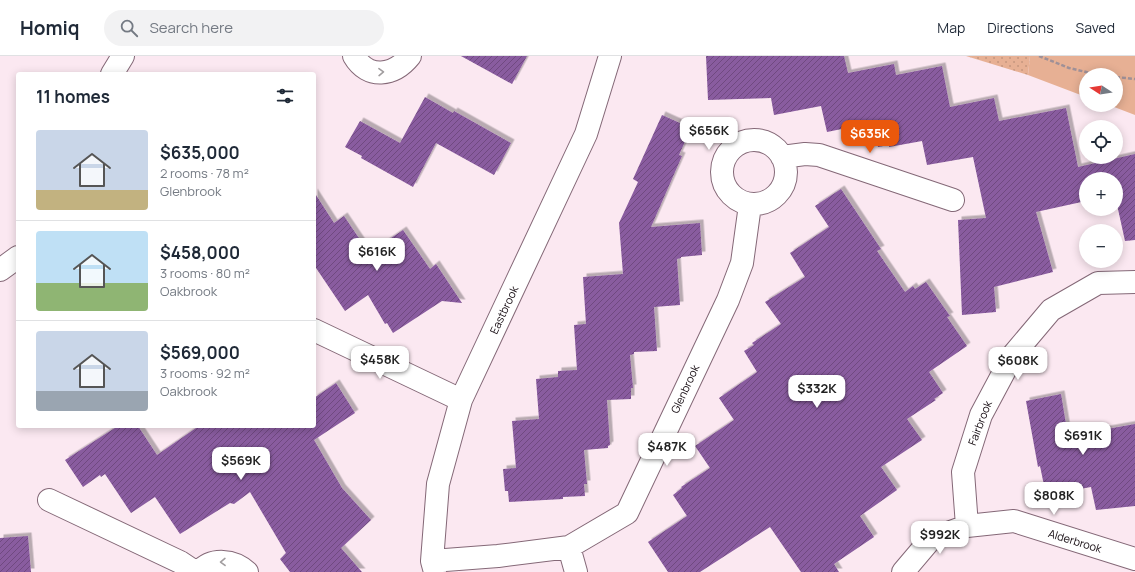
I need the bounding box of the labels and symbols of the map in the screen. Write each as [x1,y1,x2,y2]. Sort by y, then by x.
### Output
one-way arrow [378,67,384,76]
north arrow [1079,68,1123,112]
pin: $656K [681,117,737,151]
pin: $635K [842,120,898,154]
pin: $616K [349,238,405,272]
street label: Eastbrook [486,283,521,336]
pin: $458K [352,346,408,380]
pin: $608K [990,347,1046,381]
street label: Glenbrook [667,362,703,416]
pin: $332K [789,375,845,409]
street label: Fairbrook [964,398,995,447]
pin: $691K [1055,422,1111,456]
pin: $487K [639,433,695,467]
pin: $569K [213,447,269,481]
pin: $808K [1026,482,1082,516]
pin: $992K [912,521,968,555]
street label: Alderbrook [1047,525,1104,556]
one-way arrow [220,558,226,566]

